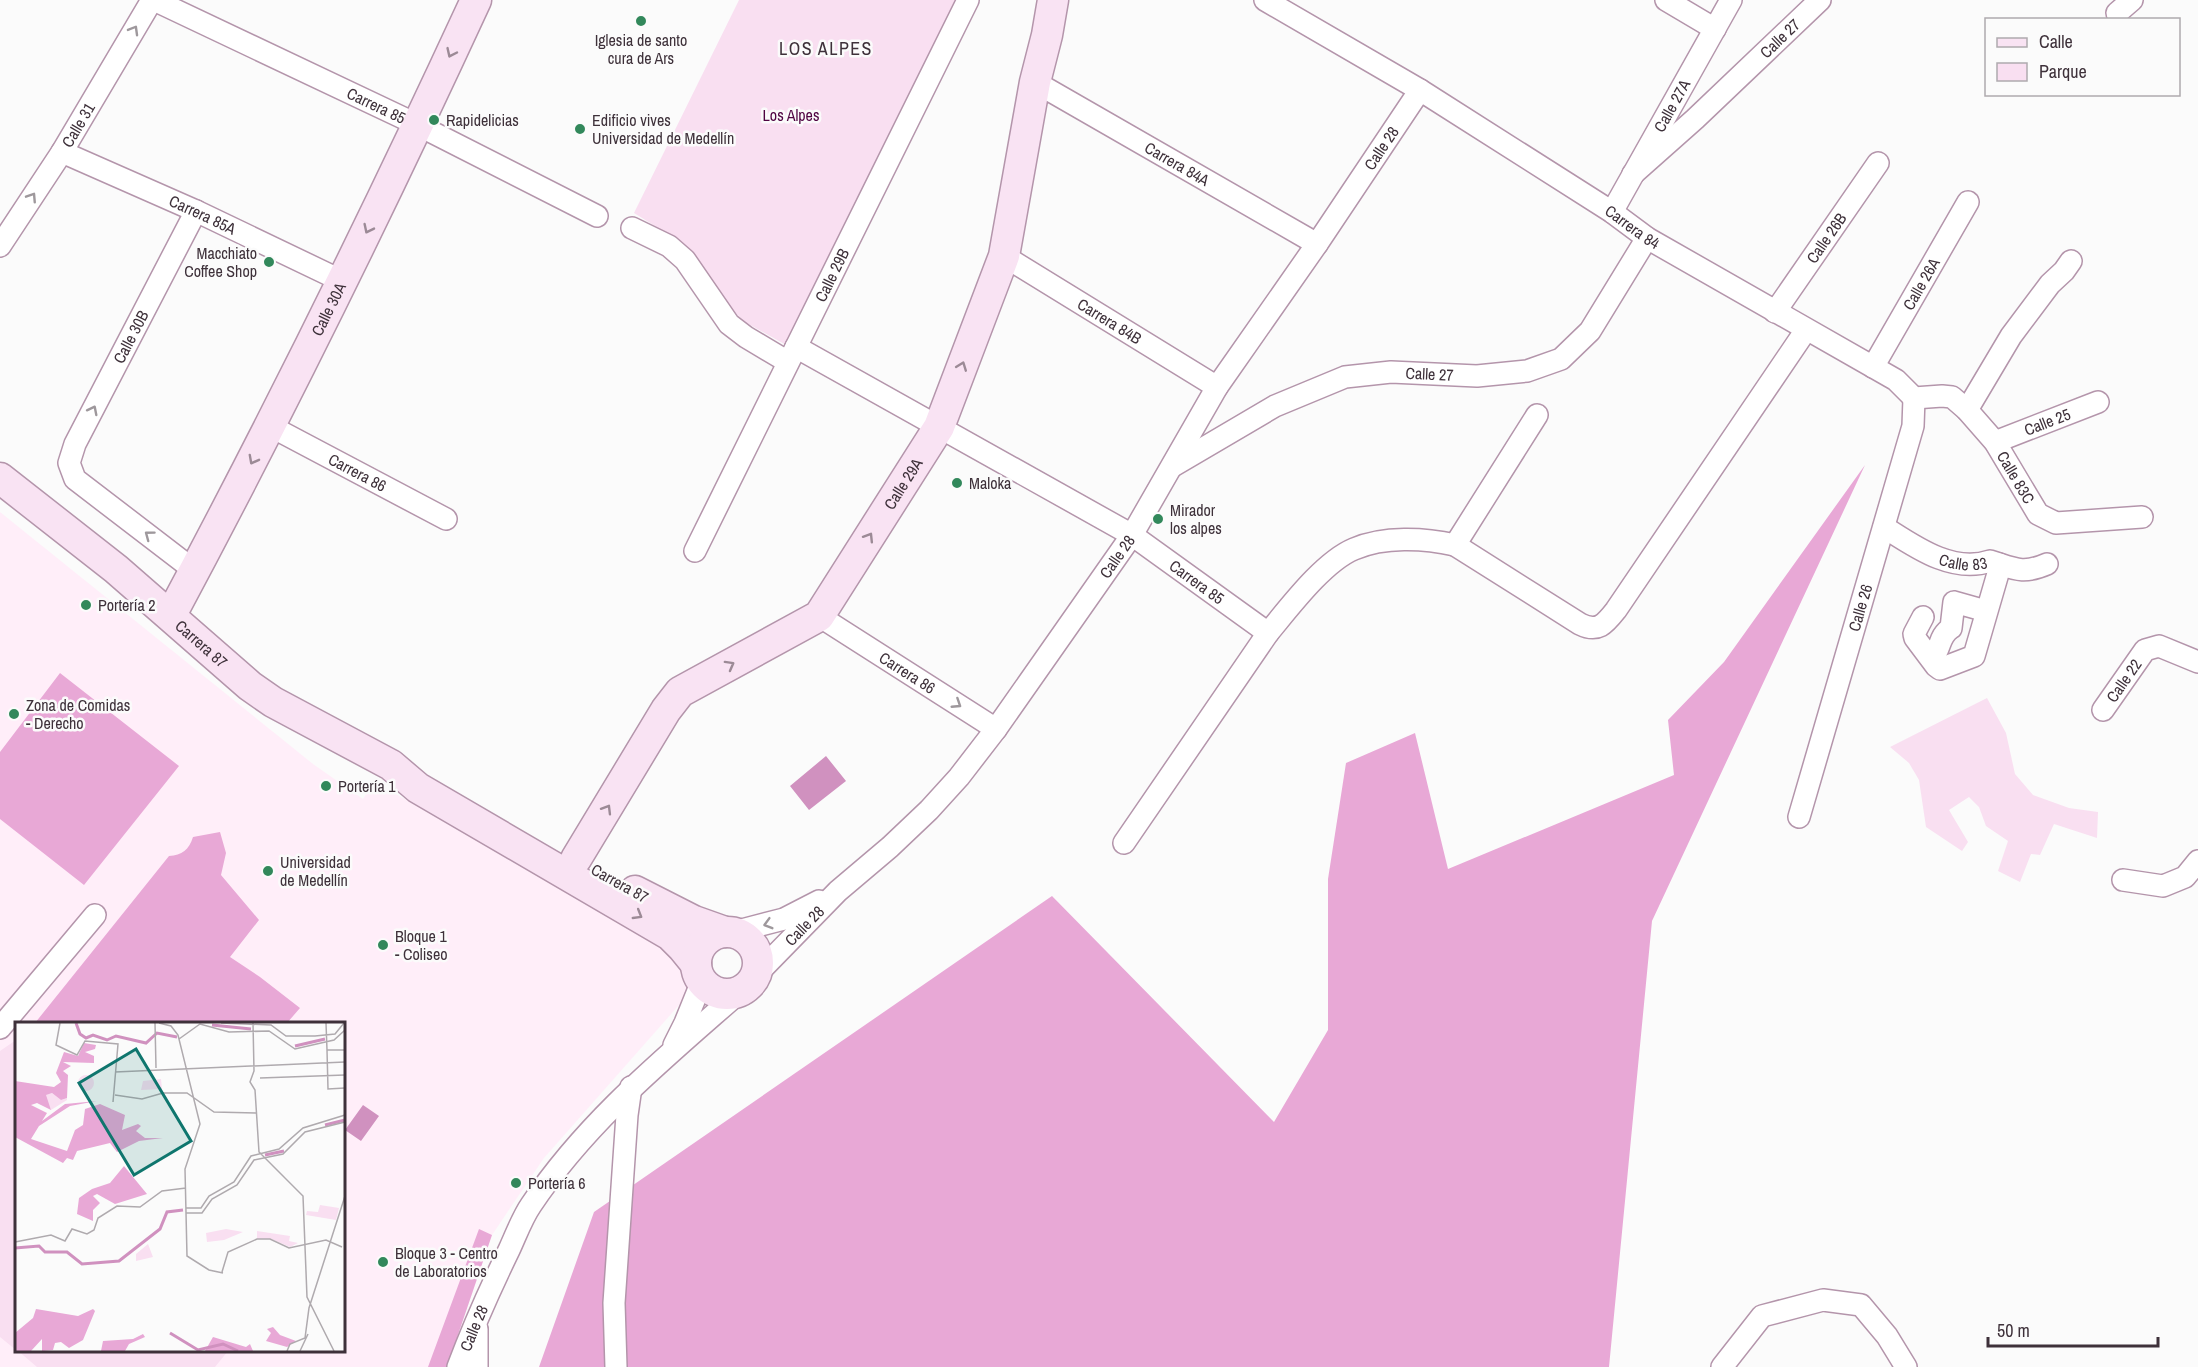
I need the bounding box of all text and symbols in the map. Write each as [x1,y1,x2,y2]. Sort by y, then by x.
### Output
marker: Iglesia de santo cura de Ars [634,14,648,28]
street label: Calle 27 [1755,14,1805,63]
legend [1985,18,2180,96]
one-way arrow [126,26,138,37]
place label: Iglesia de santo cura de Ars [595,29,687,69]
text: Calle [2039,29,2073,54]
district label: LOS ALPES [779,36,873,61]
one-way arrow [447,47,459,58]
text: Parque [2039,59,2087,84]
street label: Calle 27A [1648,75,1695,136]
street label: Carrera 85 [343,82,409,129]
street label: Calle 31 [56,98,100,151]
park label: Los Alpes [763,104,819,126]
place label: Rapidelicias [446,109,519,131]
place label: Edificio vives Universidad de Medellín [592,109,734,149]
marker: Rapidelicias [427,113,441,127]
marker: Edificio vives Universidad de Medellín [573,122,587,136]
street label: Calle 28 [1359,122,1404,174]
street label: Carrera 84A [1141,136,1214,191]
street label: Carrera 85A [166,190,240,240]
one-way arrow [25,193,36,204]
street label: Carrera 84 [1601,199,1664,254]
street label: Calle 26B [1801,208,1852,268]
one-way arrow [363,223,375,234]
place label: Macchiato Coffee Shop [184,242,257,282]
street label: Calle 29B [809,244,854,305]
street label: Calle 26A [1897,253,1945,314]
marker: Macchiato Coffee Shop [262,255,276,269]
street label: Calle 30A [306,278,351,339]
street label: Carrera 84B [1073,293,1146,349]
street label: Calle 30B [108,306,154,367]
one-way arrow [955,361,967,372]
street label: Calle 27 [1405,362,1454,386]
street label: Calle 25 [2021,403,2074,441]
one-way arrow [86,406,97,416]
street label: Calle 83C [1992,447,2040,508]
street label: Carrera 86 [325,448,390,497]
one-way arrow [249,454,260,464]
street label: Calle 29A [878,454,928,514]
place label: Maloka [969,472,1012,494]
marker: Maloka [950,476,964,490]
place label: Mirador los alpes [1170,499,1222,539]
marker: Mirador los alpes [1151,512,1165,526]
one-way arrow [144,531,155,542]
street label: Calle 28 [1094,531,1140,583]
one-way arrow [862,533,874,543]
street label: Calle 83 [1936,548,1989,575]
street label: Carrera 85 [1165,554,1229,609]
street label: Calle 26 [1843,582,1877,634]
place label: Portería 2 [98,594,156,616]
marker: Portería 2 [79,598,93,612]
street label: Carrera 87 [171,615,232,673]
street label: Carrera 86 [875,646,940,699]
street label: Calle 22 [2101,654,2146,707]
one-way arrow [724,661,735,672]
place label: Zona de Comidas - Derecho [26,694,130,734]
one-way arrow [951,697,961,709]
marker: Zona de Comidas - Derecho [7,707,21,721]
place label: Portería 1 [338,775,396,797]
marker: Portería 1 [319,779,333,793]
one-way arrow [599,805,611,815]
place label: Universidad de Medellín [280,851,351,891]
street label: Carrera 87 [587,858,653,908]
marker: Universidad de Medellín [261,864,275,878]
street label: Calle 28 [780,901,829,951]
one-way arrow [632,908,642,920]
one-way arrow [764,916,774,929]
place label: Bloque 1 - Coliseo [395,925,448,965]
marker: Bloque 1 - Coliseo [376,938,390,952]
inset map [15,1022,345,1352]
place label: Portería 6 [528,1172,586,1194]
marker: Portería 6 [509,1176,523,1190]
place label: Bloque 3 - Centro de Laboratorios [395,1242,498,1282]
marker: Bloque 3 - Centro de Laboratorios [376,1255,390,1269]
street label: Calle 28 [454,1301,493,1354]
scale bar [1988,1310,2158,1348]
text: 50 m [1997,1318,2030,1343]

